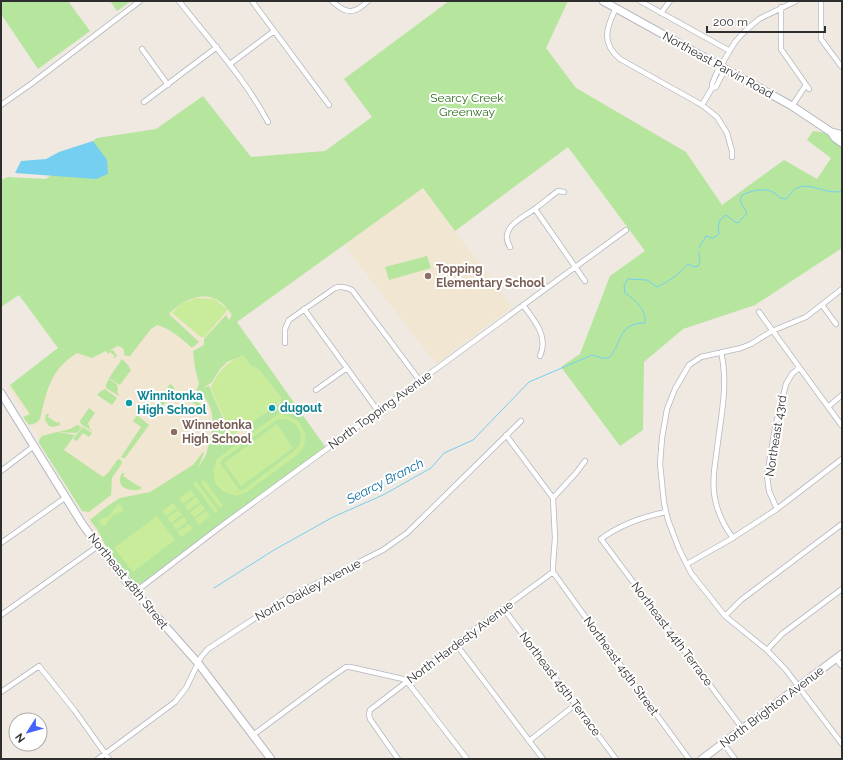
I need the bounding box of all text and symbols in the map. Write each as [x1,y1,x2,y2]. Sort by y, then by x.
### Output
scale bar [707,8,825,34]
text: 200 m [713,15,748,29]
street label: Northeast Parvin Road [660,29,776,101]
park label: Searcy Creek Greenway [430,91,504,119]
place label: Topping Elementary School [436,262,545,290]
marker: Topping Elementary School [423,271,433,281]
street label: North Topping Avenue [326,368,434,452]
place label: Winnitonka High School [137,389,207,417]
street label: Northeast 43rd [763,394,789,478]
marker: Winnitonka High School [124,398,134,408]
place label: dugout [280,401,322,415]
marker: dugout [267,403,277,413]
place label: Winnetonka High School [182,418,252,446]
marker: Winnetonka High School [169,427,179,437]
water label: Searcy Branch [343,455,426,507]
street label: Northeast 48th Street [85,530,171,632]
street label: North Oakley Avenue [253,556,363,624]
street label: Northeast 44th Terrace [628,579,716,689]
street label: North Hardesty Avenue [404,598,516,686]
street label: Northeast 45th Street [581,614,661,718]
street label: Northeast 45th Terrace [516,629,604,739]
street label: North Brighton Avenue [717,663,827,751]
north arrow [8,712,48,752]
text: N [13,730,28,745]

